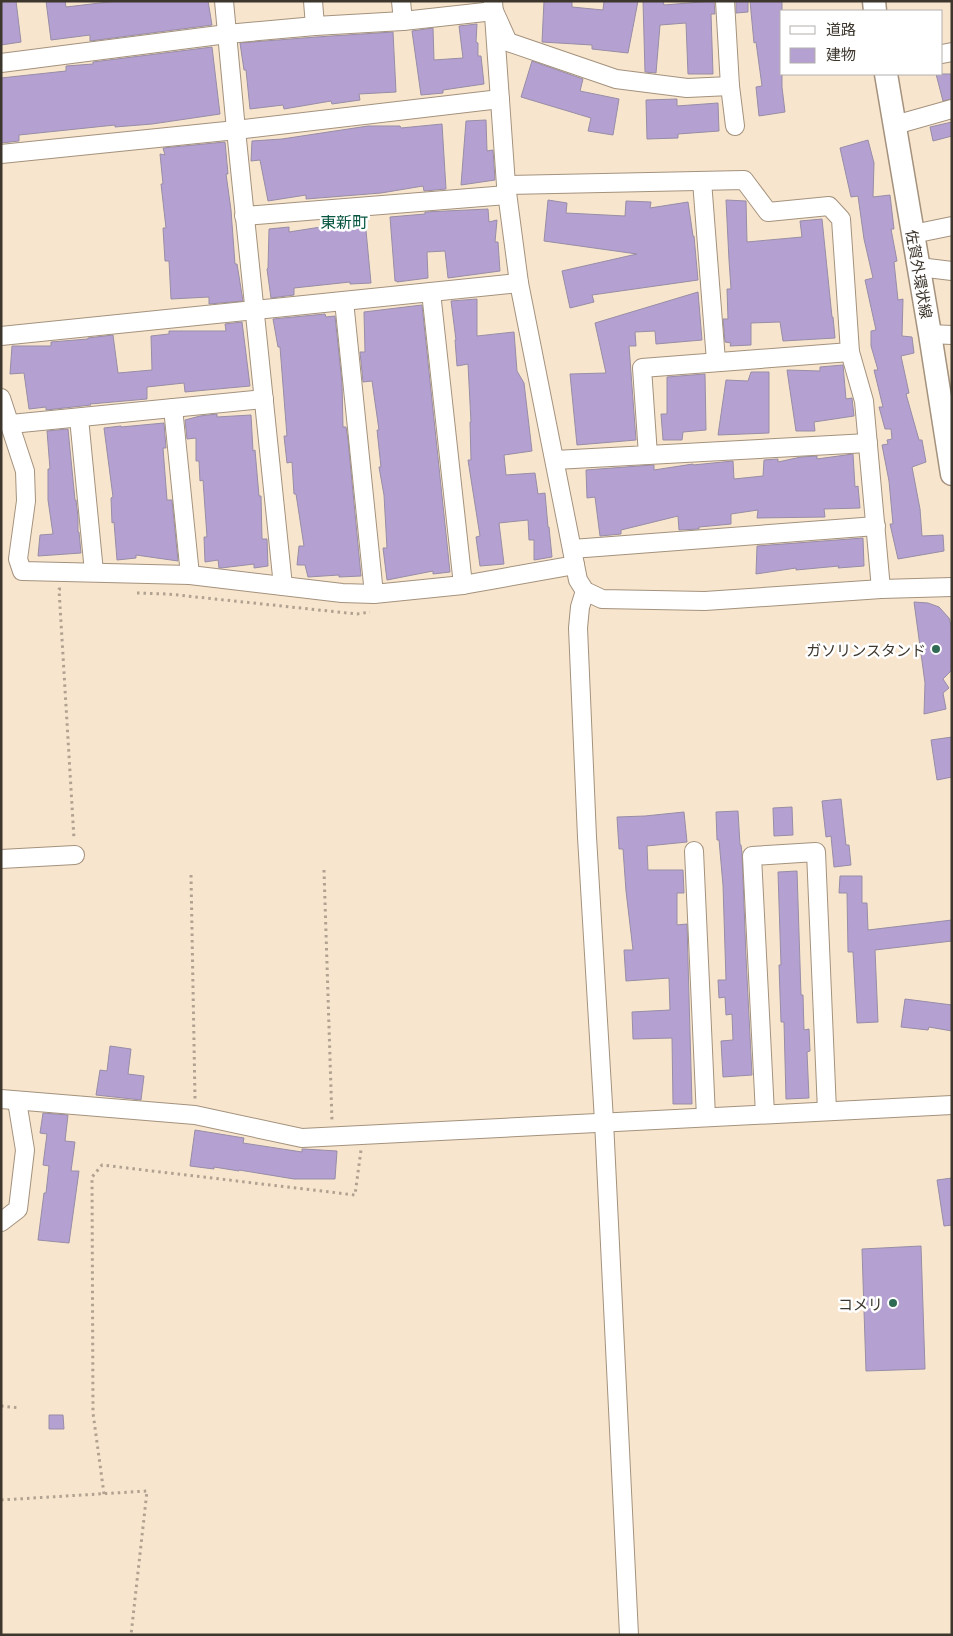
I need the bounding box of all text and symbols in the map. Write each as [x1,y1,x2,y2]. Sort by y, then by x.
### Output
legend [780,10,943,75]
text: 道路 [826,17,856,40]
text: 建物 [826,42,856,65]
district label: 東新町 [320,209,368,233]
street label: 佐賀外環状線 [901,228,939,320]
place label: ガソリンスタンド [806,638,926,661]
marker: ガソリンスタンド [930,643,942,655]
place label: コメリ [838,1292,883,1315]
marker: コメリ [887,1297,899,1309]

